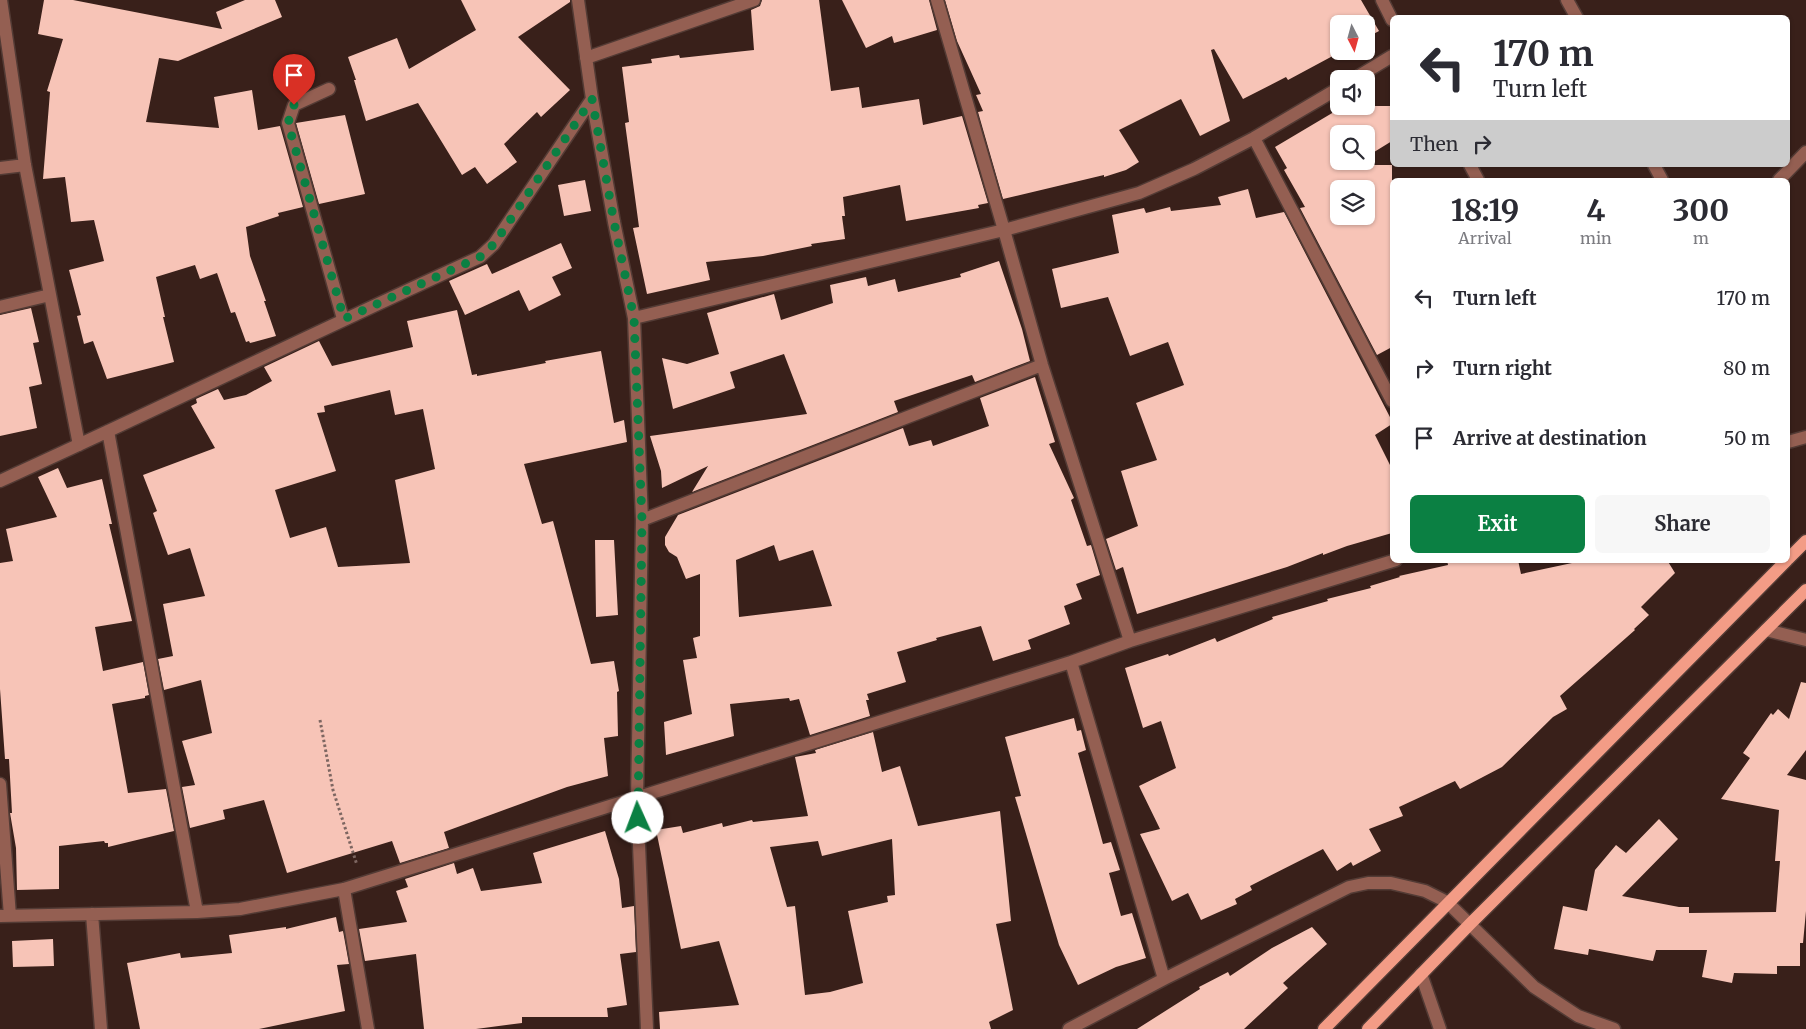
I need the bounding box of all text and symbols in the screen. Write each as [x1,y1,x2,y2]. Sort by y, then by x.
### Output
north arrow [1330,15,1375,60]
map controls [1330,15,1375,225]
text: 170 m [1493,32,1594,76]
icon: left [1410,35,1475,100]
pin [273,54,315,105]
icon: arrive [280,61,308,89]
button: sound [1330,70,1375,115]
text: Turn left [1493,75,1587,103]
button: search [1330,125,1375,170]
icon: right [1468,130,1496,158]
text: Then [1410,132,1458,156]
button: layers [1330,180,1375,225]
text: 18:19 [1451,191,1519,229]
text: 4 [1586,191,1605,229]
text: 300 [1672,191,1729,229]
text: Arrival [1458,228,1512,248]
text: min [1580,228,1612,248]
text: m [1693,228,1709,248]
icon: left [1410,284,1438,312]
text: Turn left [1453,286,1537,310]
text: 170 m [1717,286,1770,310]
icon: right [1410,354,1438,382]
text: Turn right [1453,356,1552,380]
text: 80 m [1723,356,1770,380]
icon: arrive [1410,424,1438,452]
text: Arrive at destination [1453,426,1647,450]
text: 50 m [1724,426,1770,450]
button: Exit [1410,495,1585,553]
button: Share [1595,495,1770,553]
position arrow [611,791,663,843]

